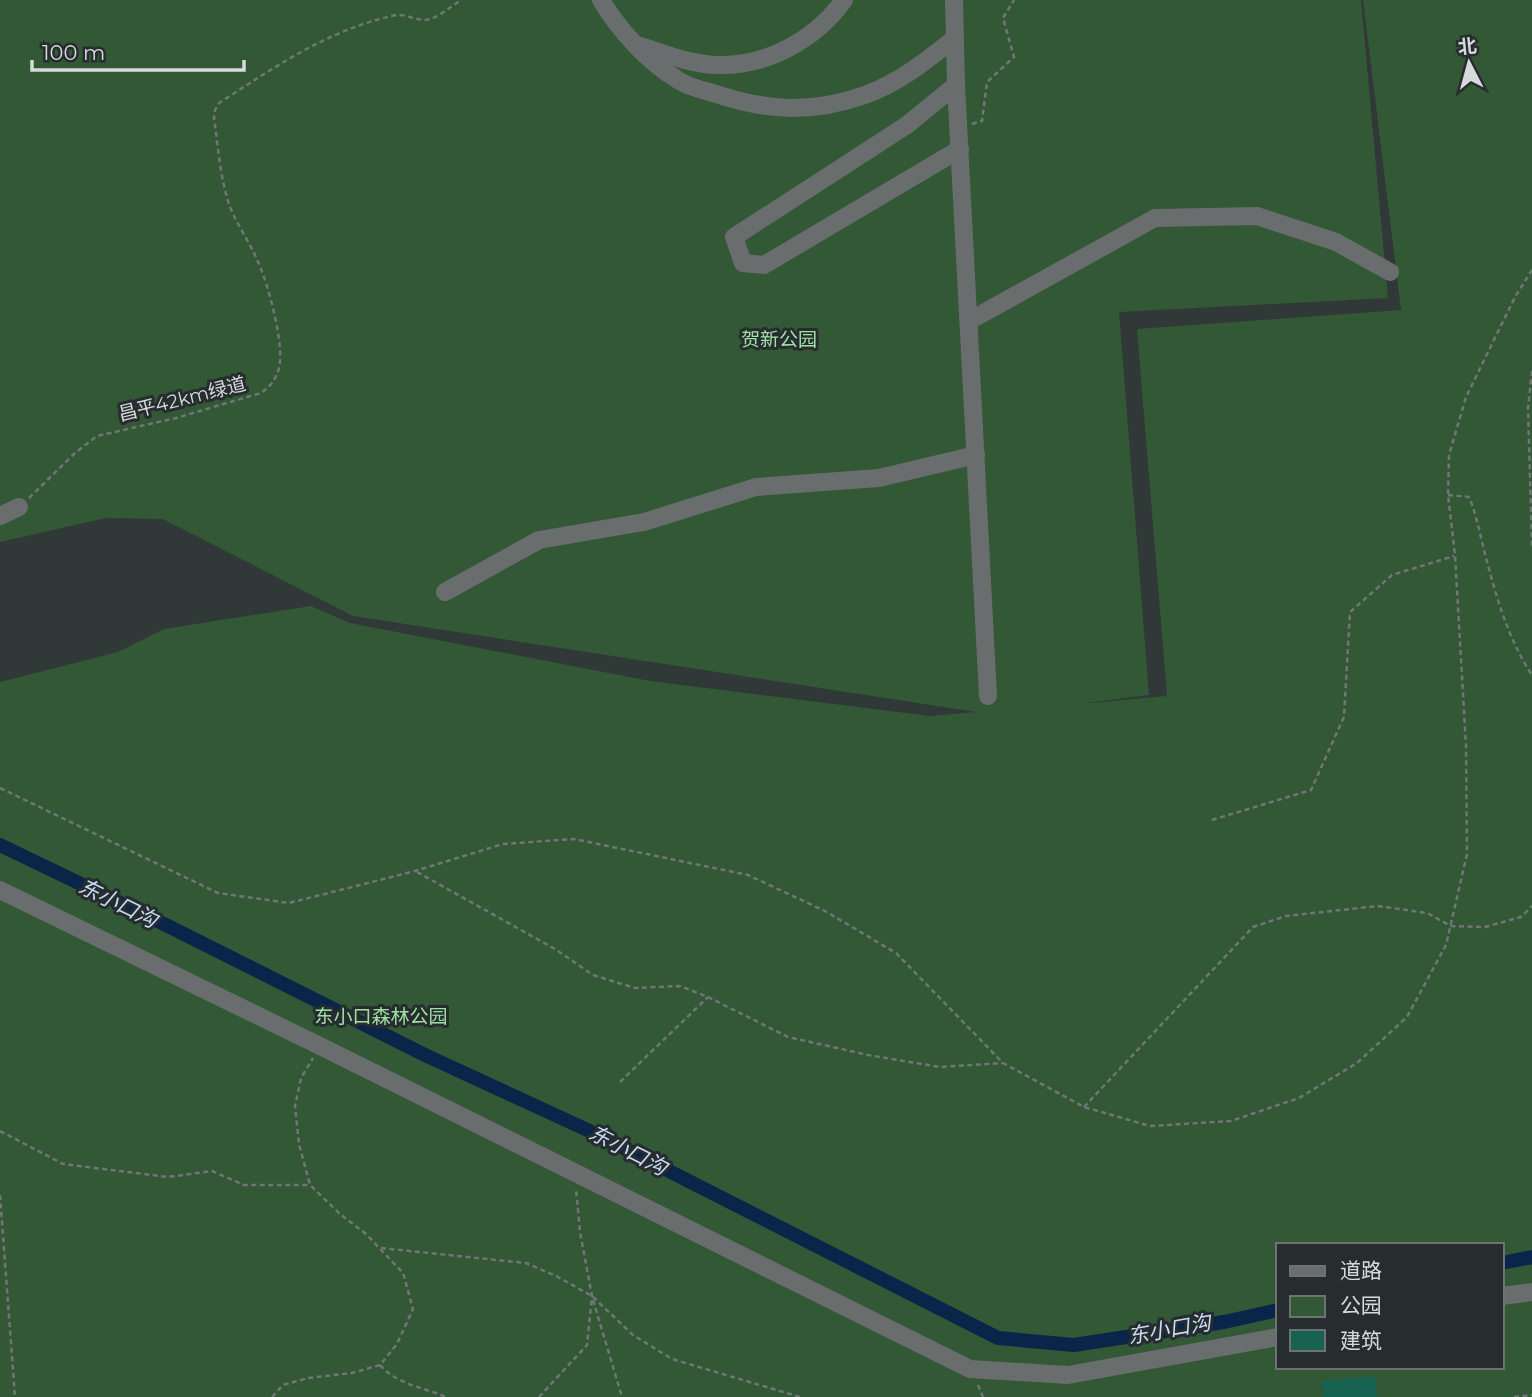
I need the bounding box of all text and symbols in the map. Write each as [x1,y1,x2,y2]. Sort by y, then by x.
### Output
scale bar [32,28,243,72]
north arrow [1434,28,1504,98]
text: 北 [1457,34,1478,59]
text: 100 m [42,40,105,65]
park label: 贺新公园 [741,328,817,351]
street label: 昌平42km绿道 [116,372,248,426]
water label: 东小口沟 [75,873,163,934]
park label: 东小口森林公园 [314,1005,448,1028]
water label: 东小口沟 [585,1120,673,1181]
legend [1276,1243,1504,1369]
text: 道路 [1340,1258,1382,1283]
text: 公园 [1340,1293,1382,1318]
water label: 东小口沟 [1125,1309,1215,1349]
text: 建筑 [1340,1328,1382,1353]

